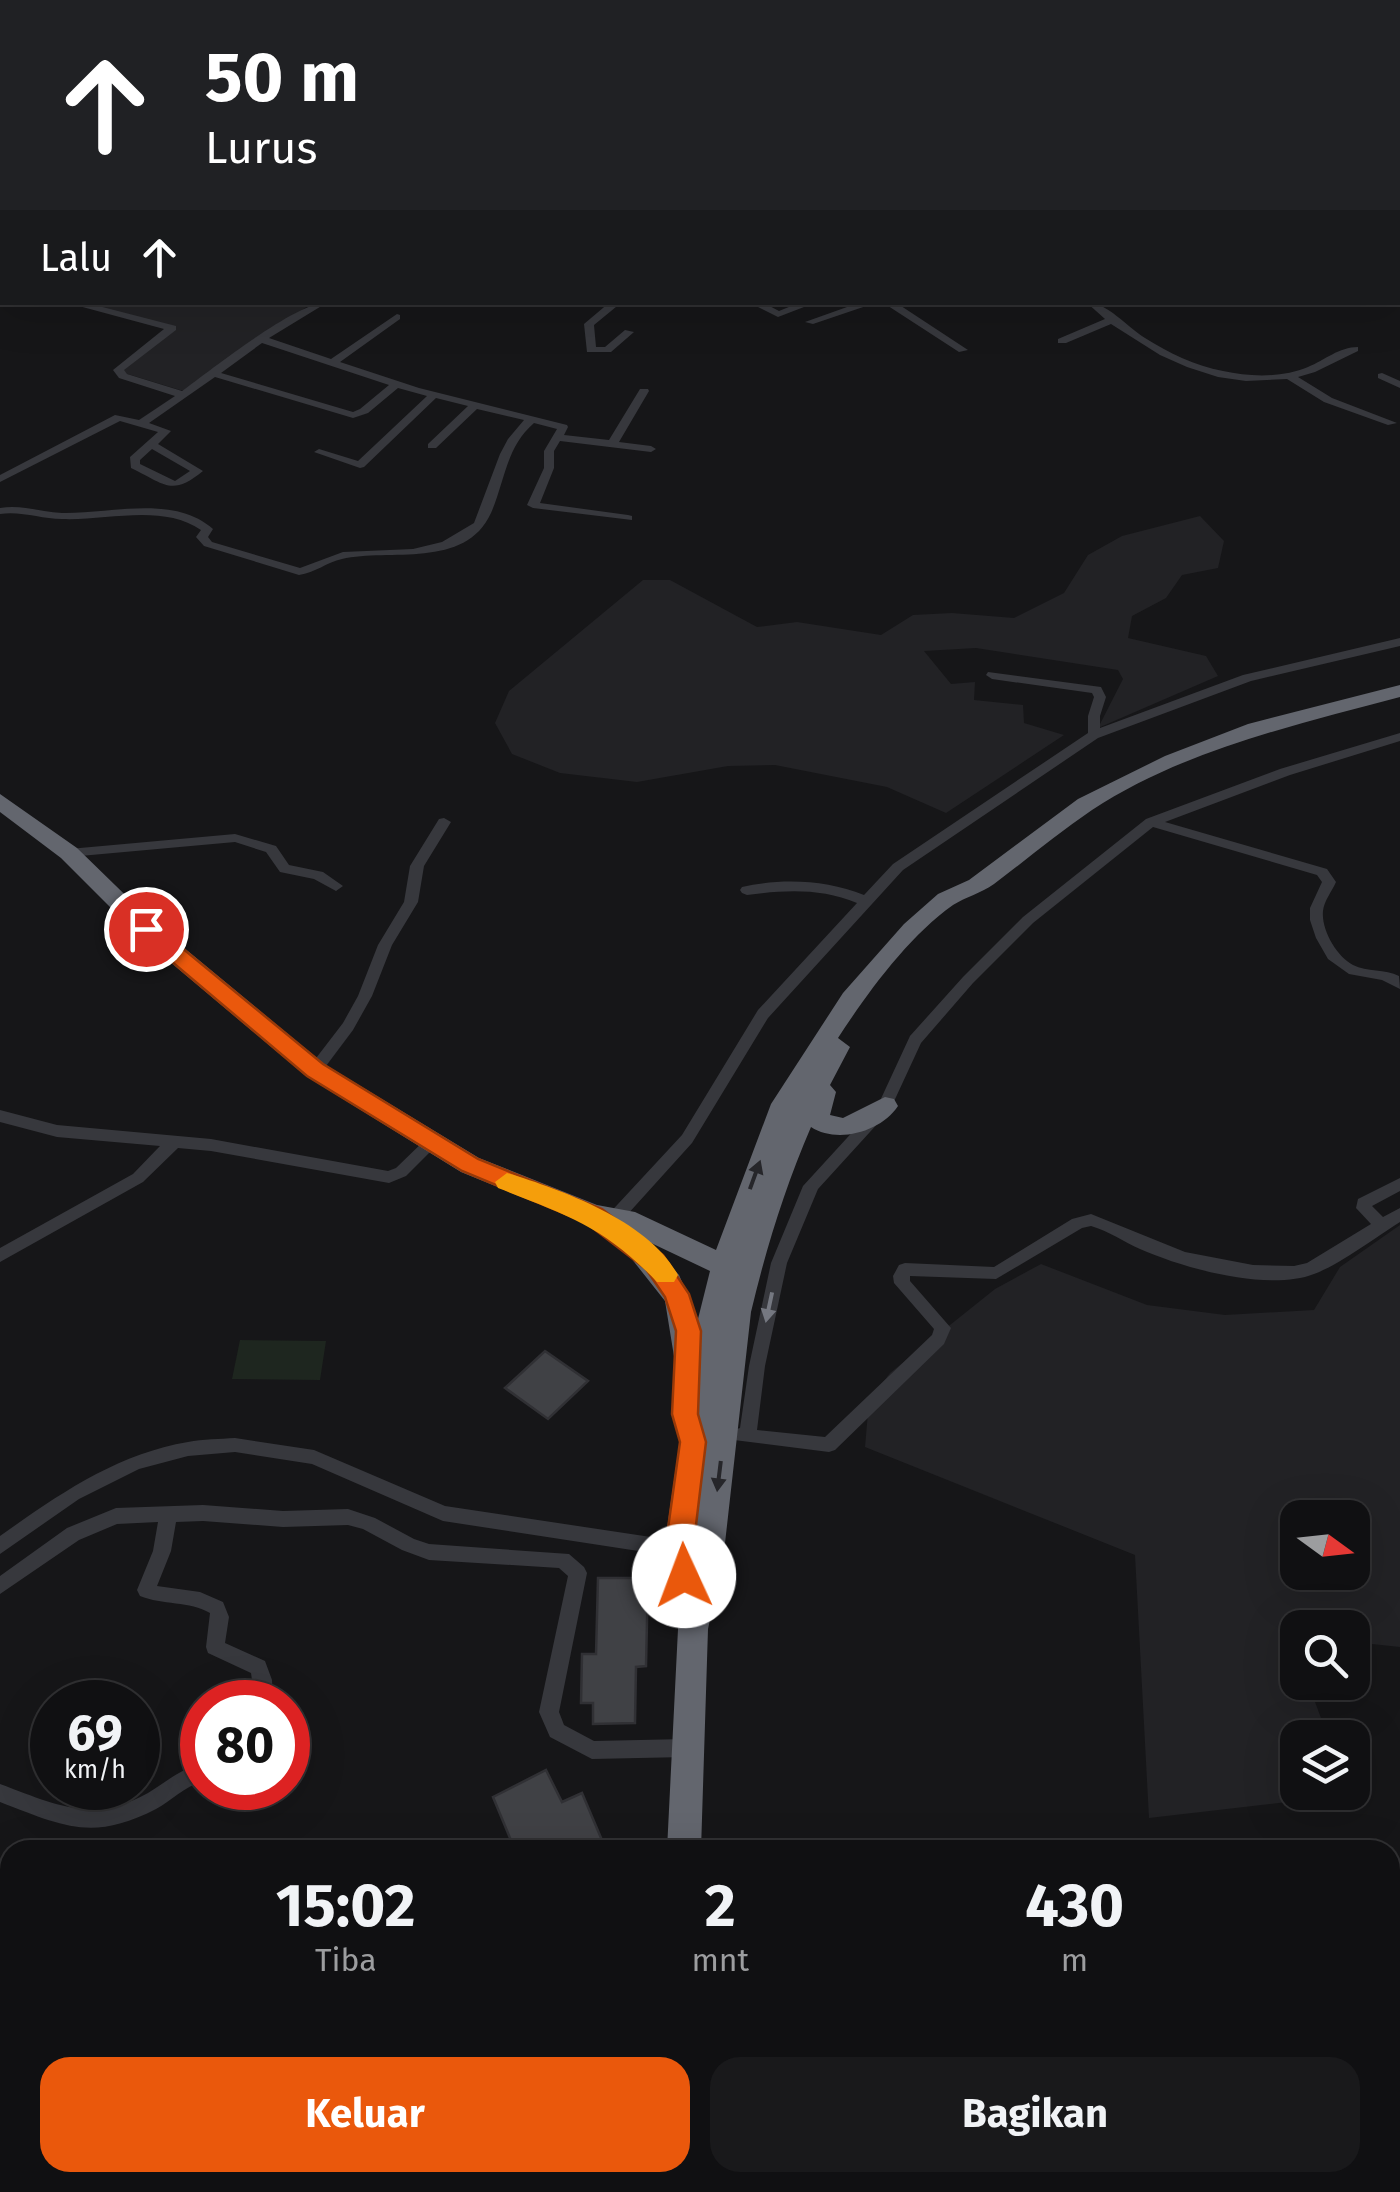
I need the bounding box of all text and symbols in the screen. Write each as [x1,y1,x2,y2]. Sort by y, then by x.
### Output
text: 50 m [205,36,359,120]
icon: ahead [40,40,170,170]
text: Lurus [205,121,318,175]
icon: ahead [132,230,187,285]
text: Lalu [40,235,112,281]
pin [104,887,189,972]
icon: arrive [119,902,174,957]
one-way arrow [748,1159,763,1189]
one-way arrow [761,1292,777,1323]
one-way arrow [711,1460,727,1492]
north arrow [1280,1500,1370,1590]
map controls [1280,1500,1370,1810]
position arrow [632,1524,736,1628]
button: search [1280,1610,1370,1700]
speed limit sign: 80 [180,1680,310,1810]
text: 69 [67,1703,123,1763]
button: layers [1280,1720,1370,1810]
text: km/h [64,1755,126,1785]
text: 15:02 [276,1870,416,1942]
text: 2 [705,1870,736,1942]
text: 430 [1025,1870,1124,1942]
text: Tiba [315,1941,377,1979]
text: mnt [691,1941,749,1979]
text: m [1061,1941,1088,1979]
button: Keluar [40,2057,690,2172]
button: Bagikan [710,2057,1360,2172]

